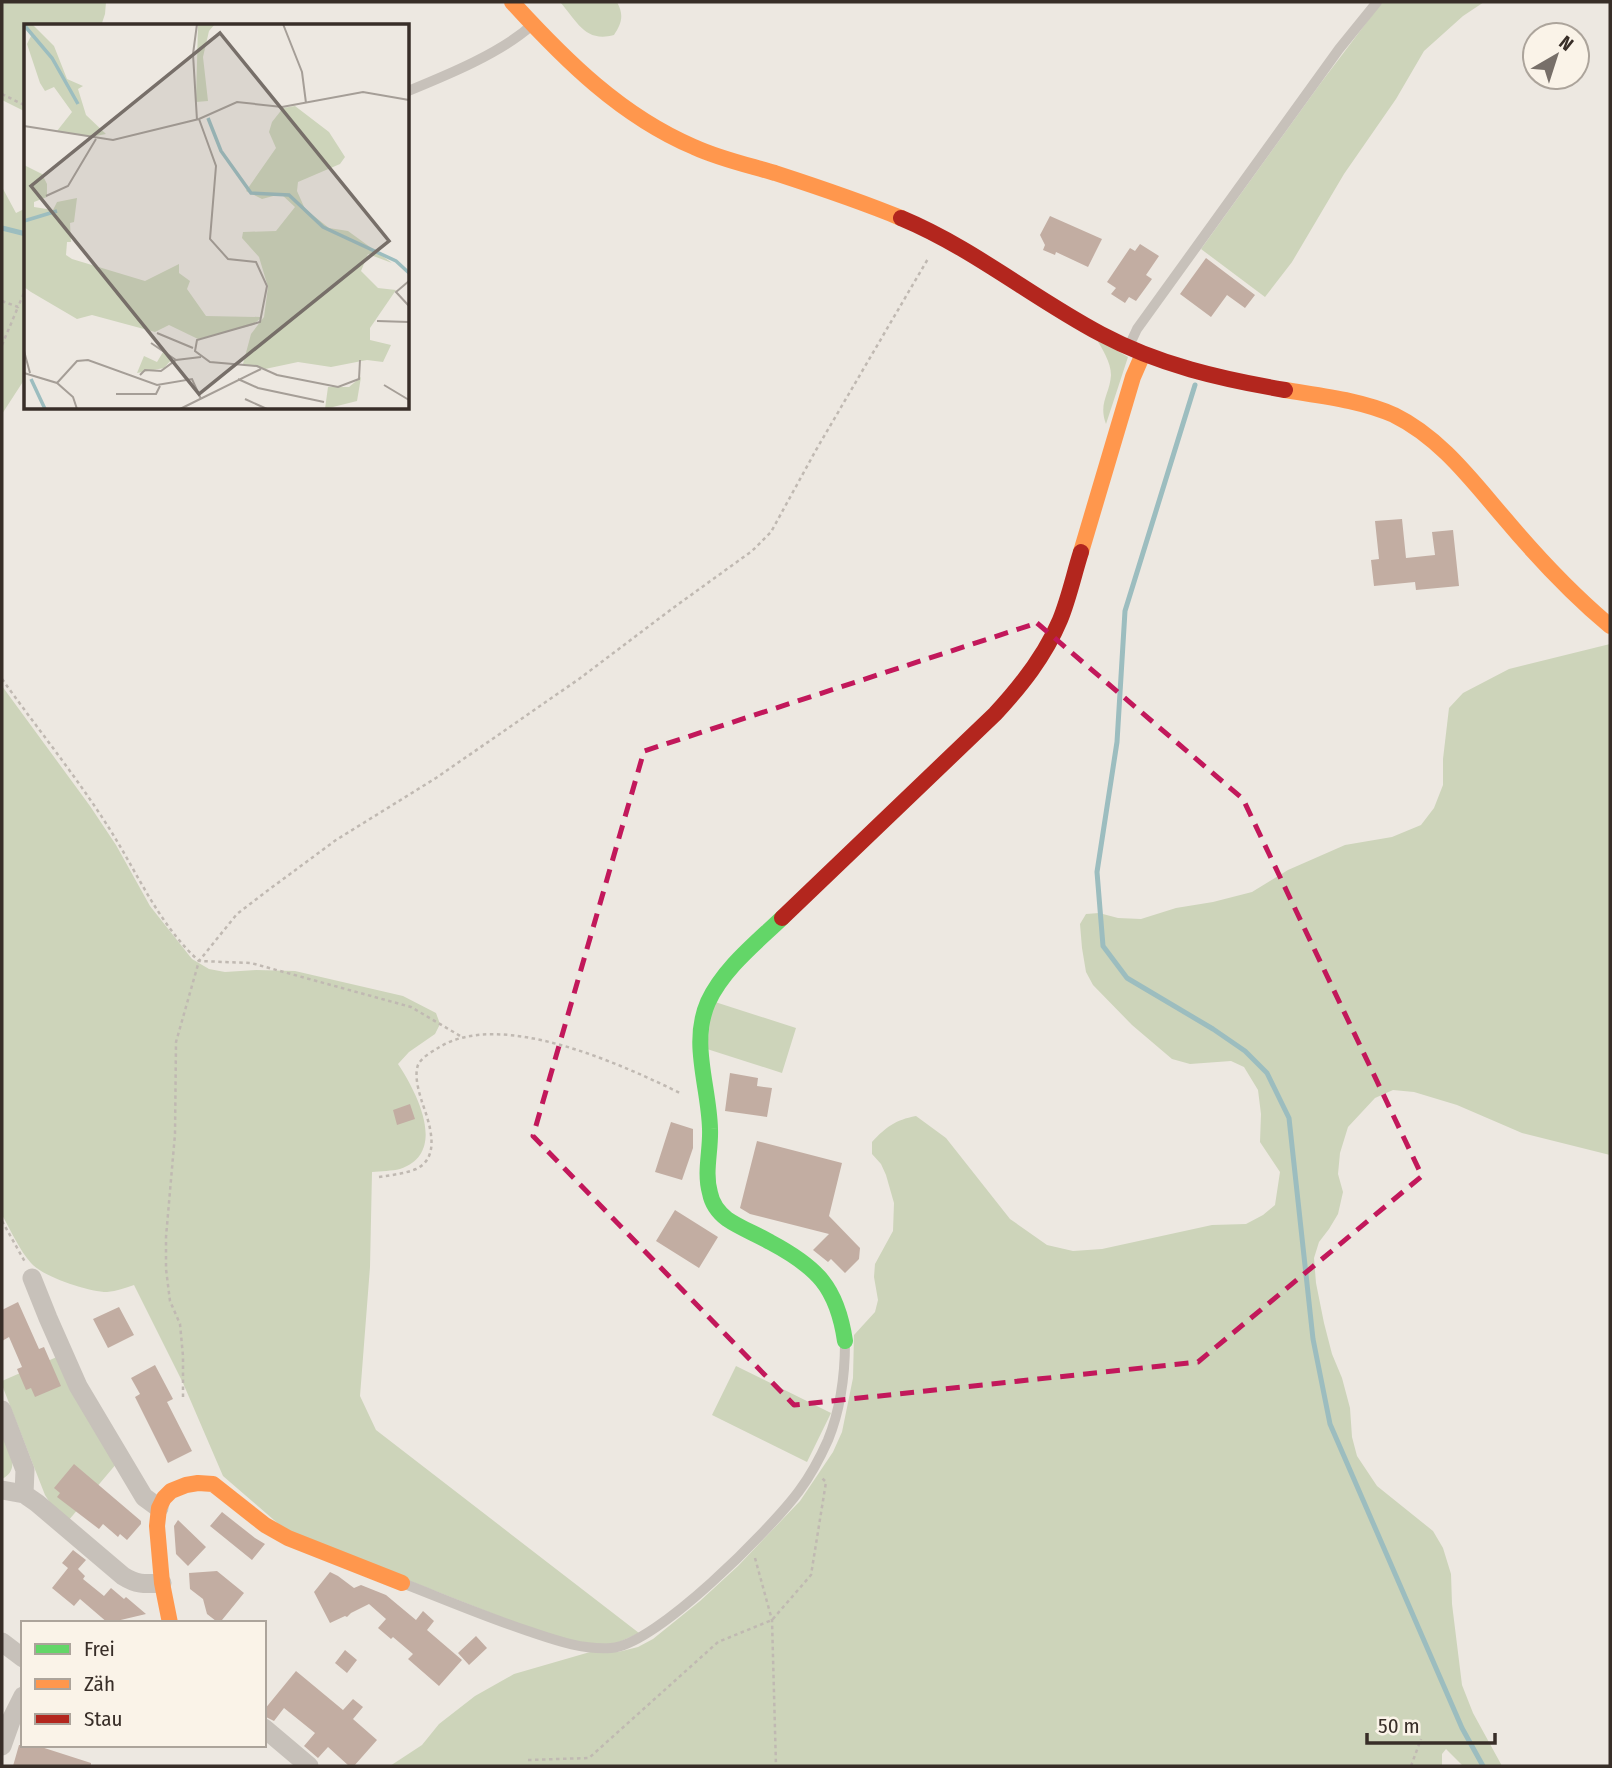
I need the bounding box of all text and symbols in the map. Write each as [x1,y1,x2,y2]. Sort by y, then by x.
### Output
north arrow [1521,21,1591,91]
inset map [24,24,410,410]
text: N [1555,31,1578,56]
legend [21,1621,266,1747]
text: Frei [84,1636,115,1662]
text: Zäh [84,1671,115,1697]
scale bar [1367,1702,1495,1746]
text: Stau [84,1706,122,1732]
text: 50 m [1378,1713,1420,1739]

